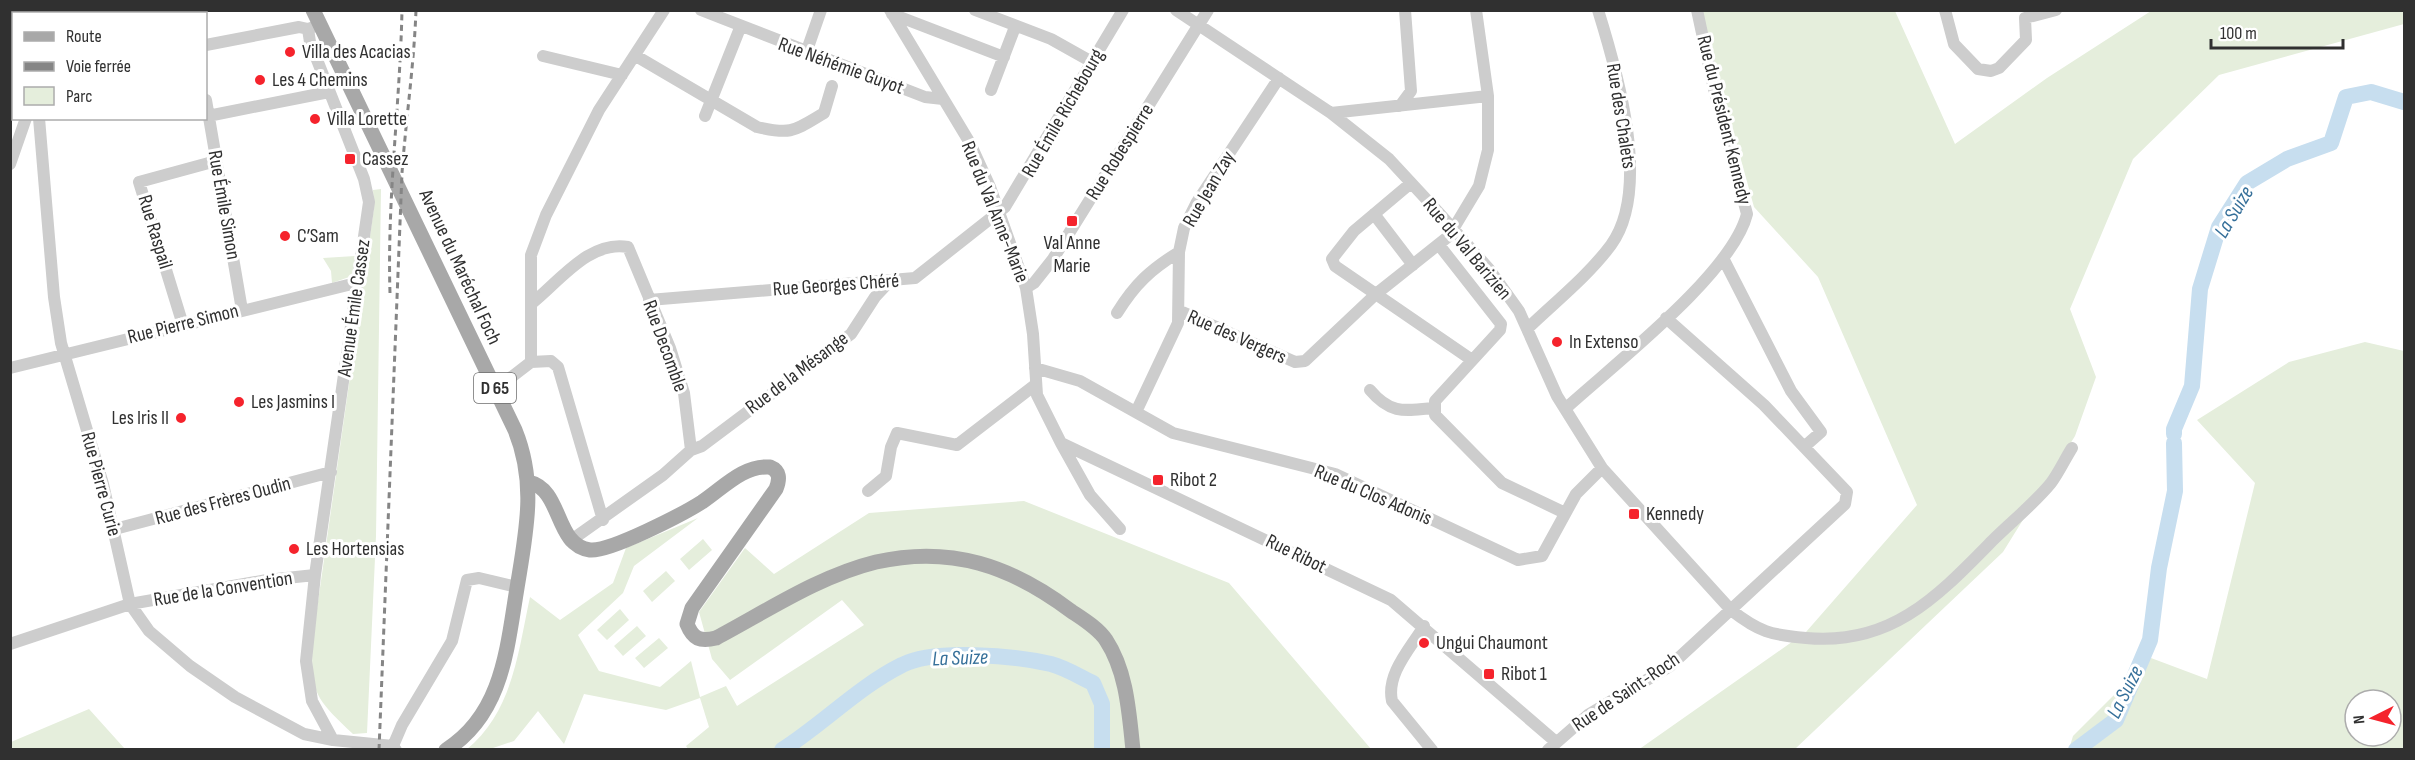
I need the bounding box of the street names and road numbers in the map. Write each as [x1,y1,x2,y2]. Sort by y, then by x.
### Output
street label: Rue Néhémie Guyot [775,32,907,100]
street label: Rue du Président Kennedy [1691,33,1757,207]
street label: Rue Émile Richebourg [1017,45,1109,181]
street label: Rue des Chalets [1601,62,1641,170]
street label: Rue Robespierre [1081,99,1159,205]
street label: Rue du Val Anne-Marie [956,138,1034,286]
street label: Rue Jean Zay [1178,147,1240,231]
street label: Rue Émile Simon [203,148,245,262]
street label: Avenue du Maréchal Foch [413,185,506,348]
street label: Rue Raspail [132,192,178,272]
street label: Rue du Val Barizien [1418,193,1516,305]
street label: Avenue Émile Cassez [332,238,376,379]
street label: Rue Georges Chéré [772,269,900,301]
street label: Rue Decomble [637,297,693,395]
street label: Rue Pierre Simon [125,299,241,349]
street label: Rue des Vergers [1184,305,1290,369]
street label: Rue de la Mésange [741,327,853,419]
road number: D 65 [474,373,516,403]
street label: Rue Pierre Curie [76,429,126,539]
street label: Rue du Clos Adonis [1311,459,1435,531]
street label: Rue des Frères Oudin [153,471,293,531]
street label: Rue Ribot [1262,529,1330,579]
street label: Rue de la Convention [152,566,294,612]
street label: Rue de Saint-Roch [1568,647,1684,737]

